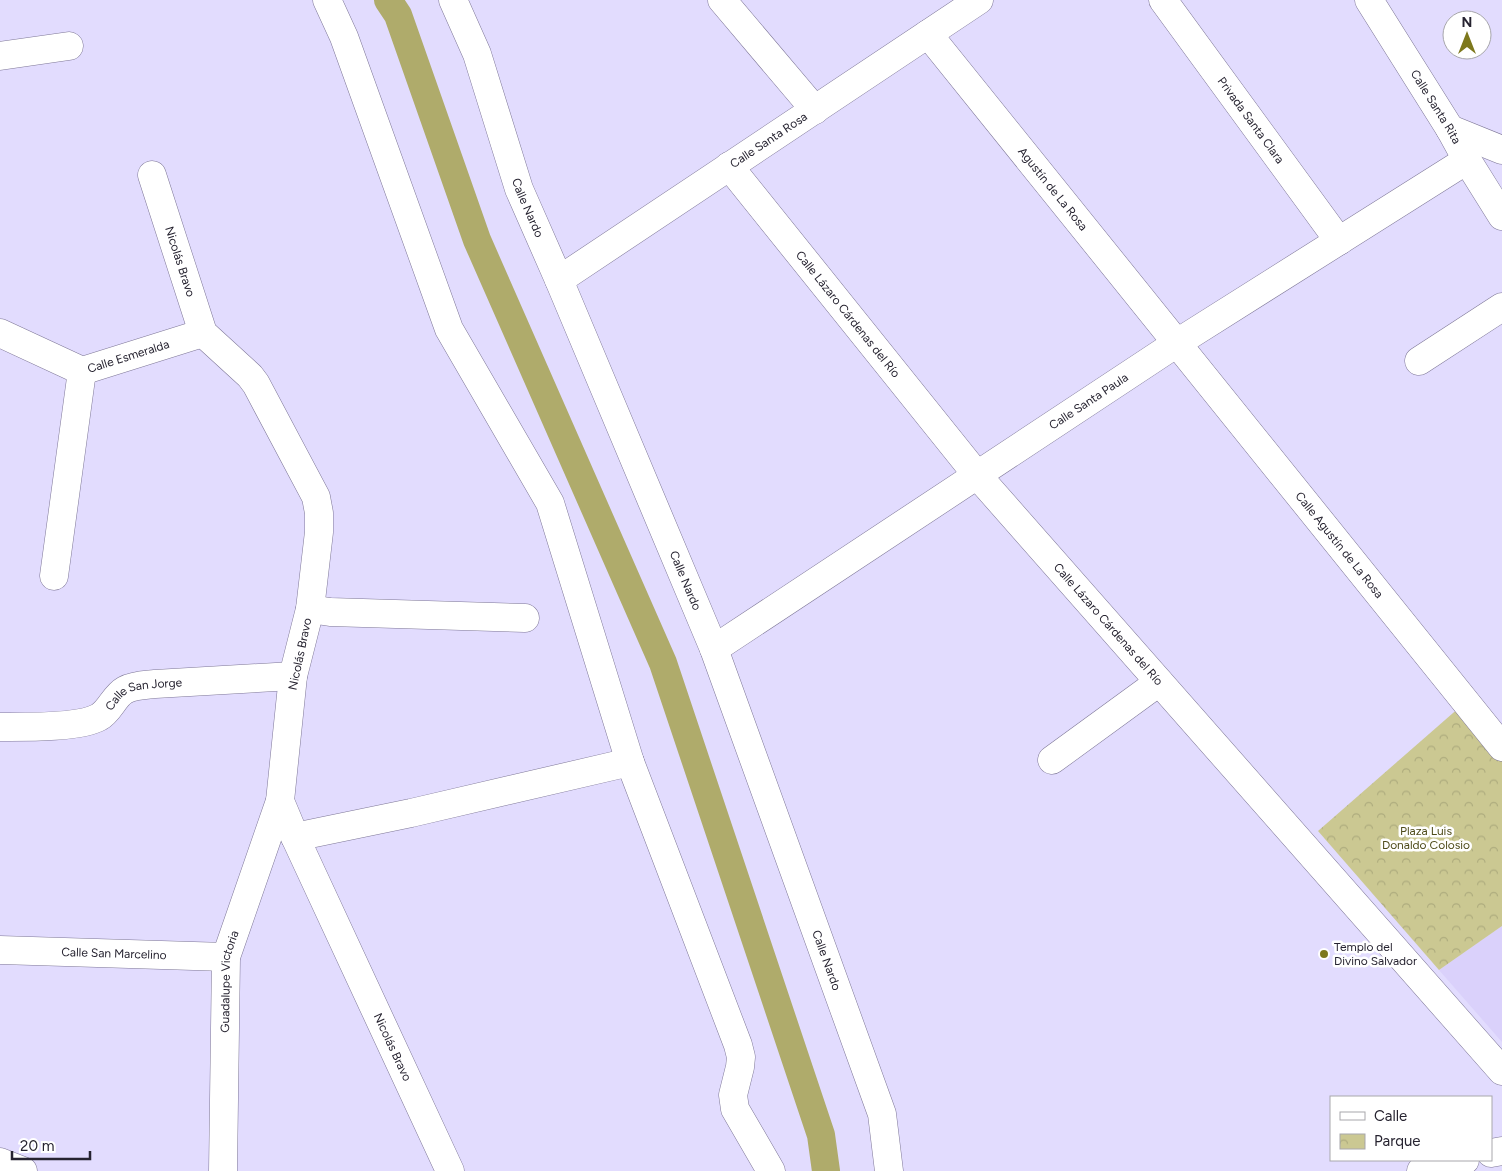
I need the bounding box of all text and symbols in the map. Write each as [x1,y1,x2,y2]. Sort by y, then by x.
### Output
north arrow [1442,10,1492,60]
text: N [1462,14,1472,31]
street label: Calle Santa Rita [1408,67,1464,146]
street label: Privada Santa Clara [1215,74,1287,166]
street label: Calle Santa Rosa [728,110,810,171]
street label: Agustín de La Rosa [1015,145,1090,233]
street label: Calle Nardo [509,176,546,240]
street label: Nicolás Bravo [162,225,198,299]
street label: Calle Lázaro Cárdenas del Río [793,248,903,380]
street label: Calle Esmeralda [86,337,171,376]
street label: Calle Santa Paula [1046,370,1131,433]
street label: Calle Agustín de La Rosa [1292,489,1386,601]
street label: Calle Nardo [667,549,704,612]
street label: Calle Lázaro Cárdenas del Río [1051,560,1166,688]
street label: Nicolás Bravo [286,617,314,691]
street label: Calle San Jorge [102,675,183,713]
park label: Plaza Luis Donaldo Colosio [1382,824,1470,852]
street label: Calle Nardo [809,928,844,992]
street label: Guadalupe Victoria [218,929,242,1033]
place label: Templo del Divino Salvador [1334,940,1417,968]
street label: Calle San Marcelino [61,945,167,962]
marker: Templo del Divino Salvador [1318,948,1330,960]
street label: Nicolás Bravo [371,1011,414,1083]
legend [1330,1096,1492,1161]
text: Calle [1374,1107,1407,1125]
scale bar [12,1128,90,1160]
text: Parque [1374,1132,1421,1150]
text: 20 m [20,1137,54,1155]

